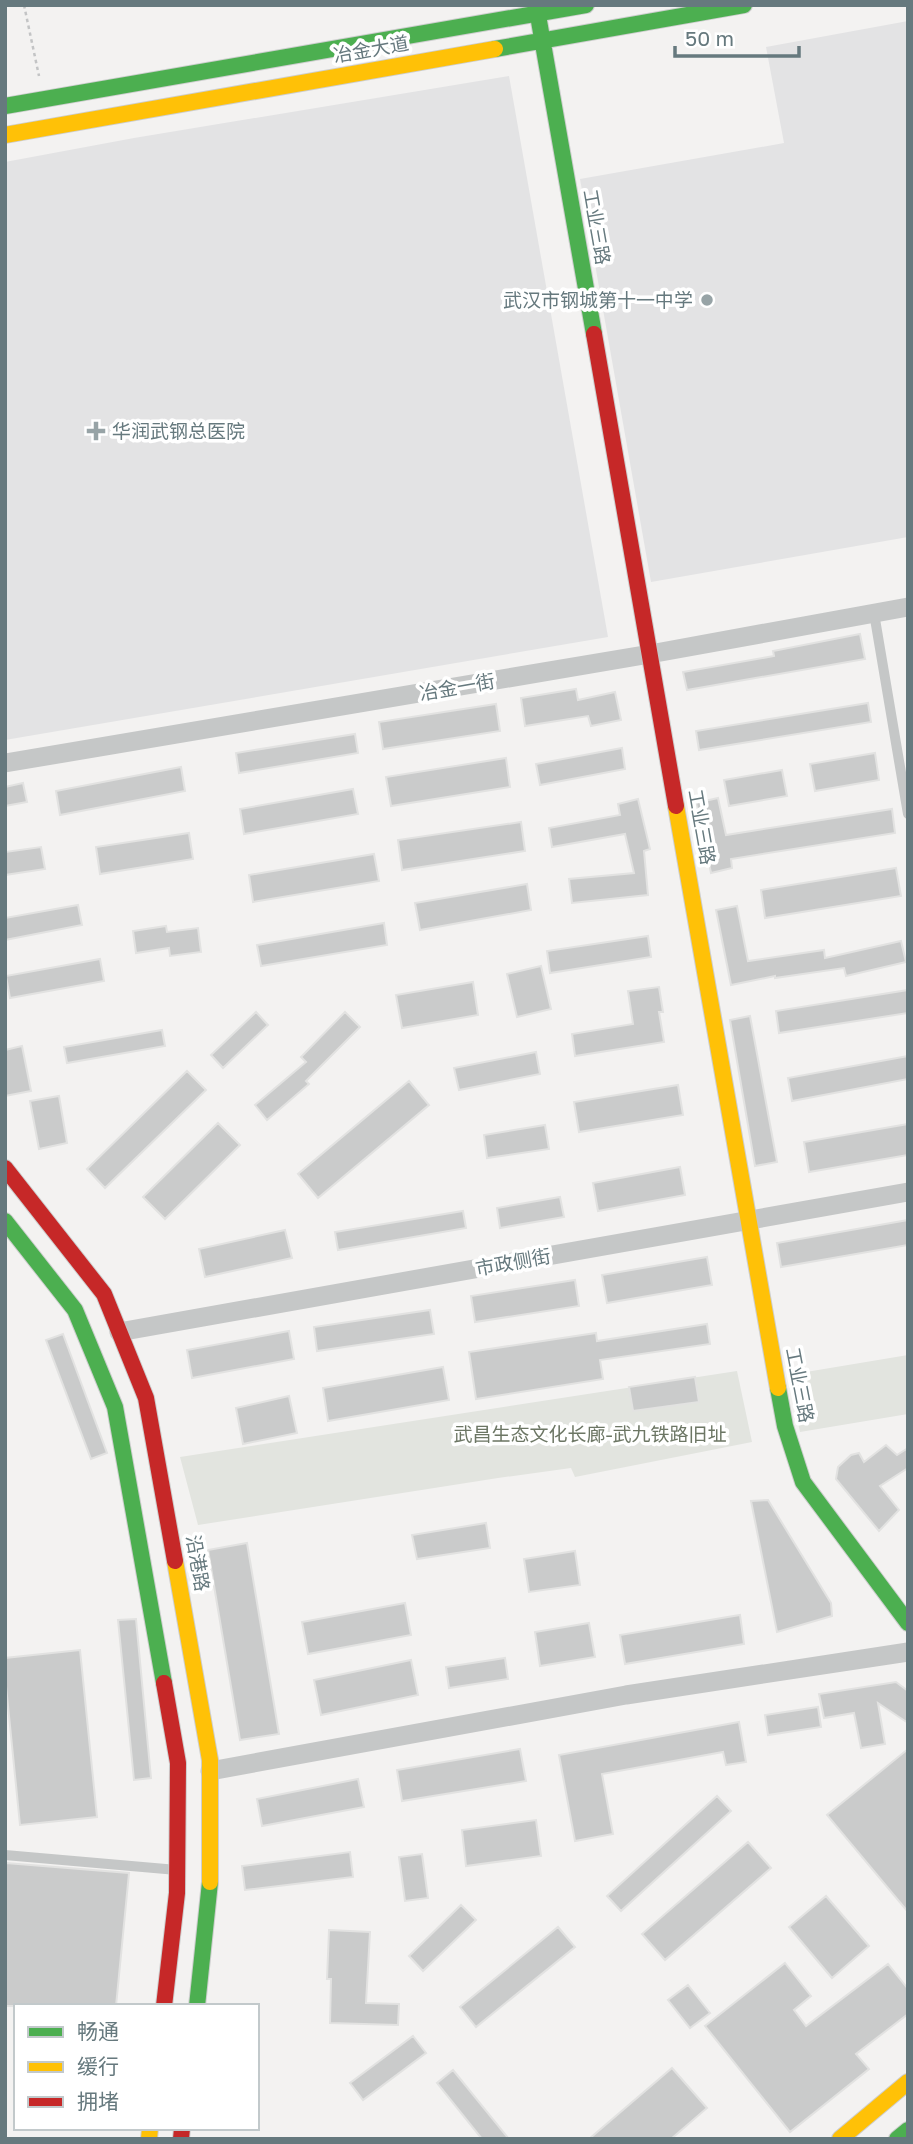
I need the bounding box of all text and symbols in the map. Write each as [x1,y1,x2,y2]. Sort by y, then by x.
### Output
scale bar [675,14,799,58]
text: 50 m [685,25,734,51]
street label: 冶金大道 [331,31,410,66]
street label: 工业三路 [580,187,615,266]
place label: 武汉市钢城第十一中学 [503,288,693,311]
marker: 武汉市钢城第十一中学 [699,292,715,308]
place label: 华润武钢总医院 [112,419,245,442]
marker: 华润武钢总医院 [86,421,106,441]
street label: 冶金一街 [417,669,496,704]
street label: 工业三路 [685,787,720,866]
street label: 市政侧街 [473,1244,552,1279]
street label: 工业三路 [782,1345,819,1424]
park label: 武昌生态文化长廊-武九铁路旧址 [453,1422,727,1445]
street label: 沿港路 [182,1533,215,1593]
legend [14,2004,259,2130]
text: 畅通 [77,2018,119,2044]
text: 缓行 [77,2053,119,2079]
text: 拥堵 [77,2088,119,2114]

